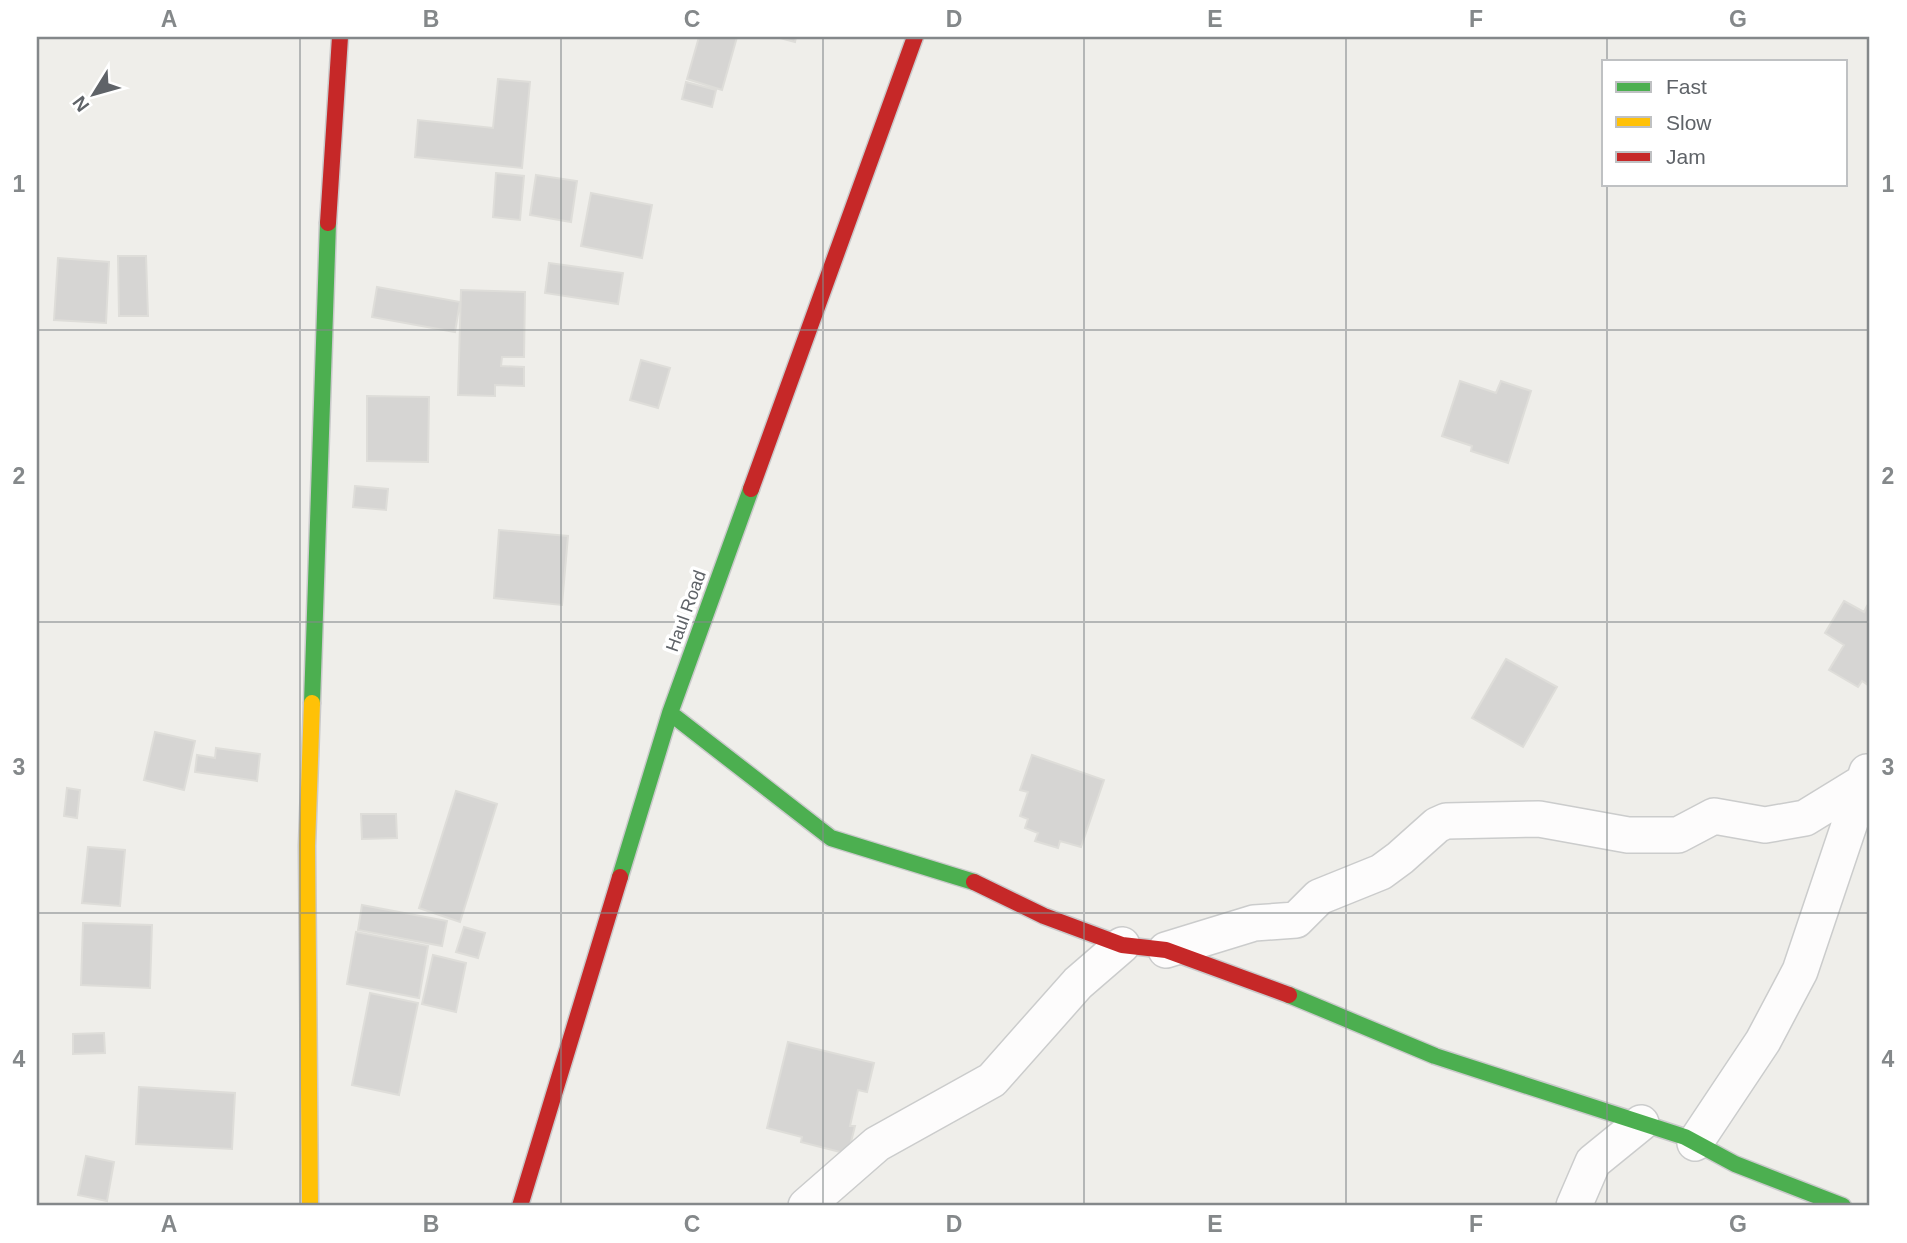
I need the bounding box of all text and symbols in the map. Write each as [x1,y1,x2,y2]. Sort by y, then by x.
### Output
text: A [161,6,177,32]
text: B [423,6,439,32]
text: C [684,6,700,32]
text: D [946,6,962,32]
text: E [1207,6,1223,32]
text: F [1469,6,1483,32]
text: G [1729,6,1747,32]
north arrow [60,60,130,130]
legend [1602,60,1848,186]
text: Fast [1666,75,1707,98]
text: N [68,92,93,116]
text: Slow [1666,111,1712,134]
text: Jam [1666,145,1706,168]
text: 1 [13,171,26,197]
text: 1 [1882,171,1895,197]
text: 2 [13,463,25,489]
text: 2 [1882,463,1894,489]
street label: Haul Road [662,568,710,654]
text: 3 [13,754,25,780]
text: 3 [1882,754,1894,780]
text: 4 [13,1046,26,1072]
text: 4 [1882,1046,1895,1072]
text: A [161,1211,177,1237]
text: B [423,1211,439,1237]
text: C [684,1211,700,1237]
text: D [946,1211,962,1237]
text: E [1207,1211,1223,1237]
text: F [1469,1211,1483,1237]
text: G [1729,1211,1747,1237]

